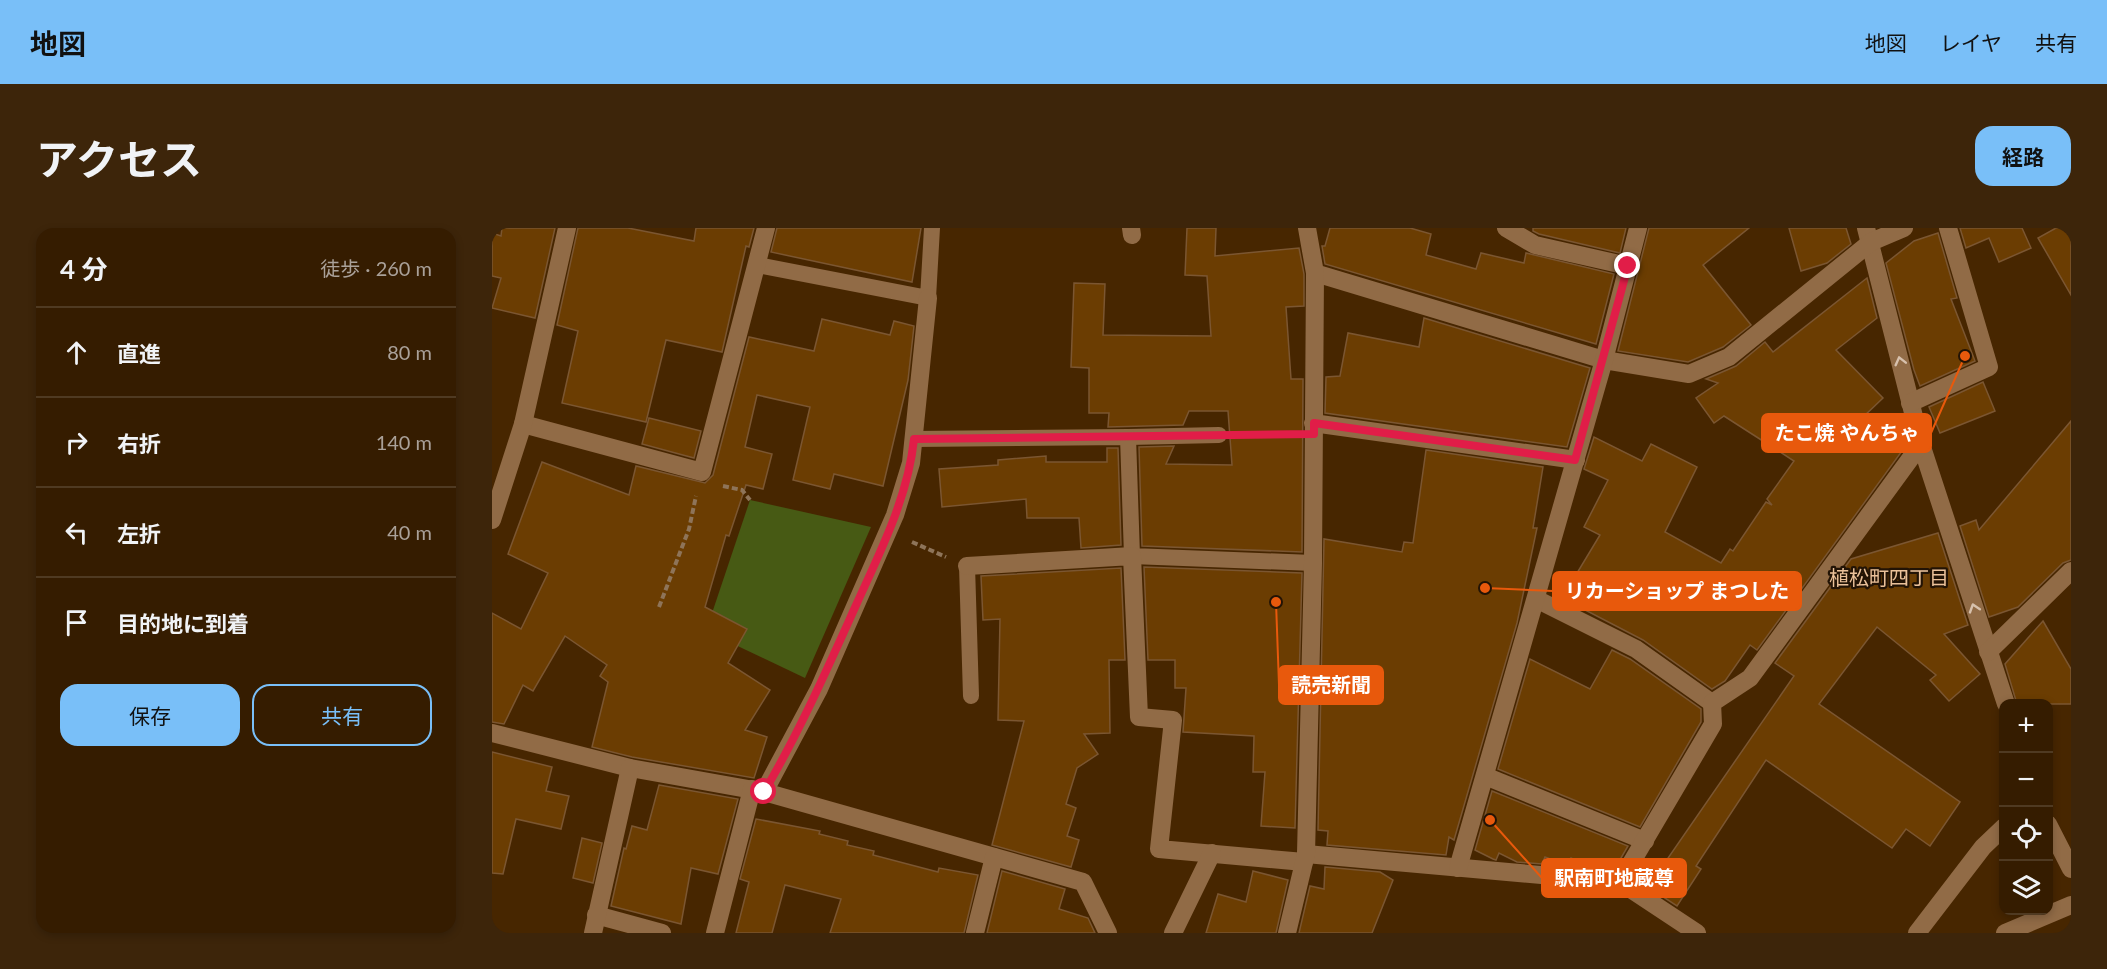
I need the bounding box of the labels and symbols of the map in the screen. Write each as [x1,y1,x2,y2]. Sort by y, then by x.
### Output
route end [1614,252,1640,278]
one-way arrow [1895,356,1908,366]
callout: たこ焼 やんちゃ [1762,414,1931,452]
text: たこ焼 やんちゃ [1775,420,1919,444]
district label: 植松町四丁目 [1829,565,1949,589]
callout: リカーショップ まつした [1553,572,1801,610]
text: リカーショップ まつした [1565,578,1789,602]
one-way arrow [1969,603,1981,614]
callout: 読売新聞 [1279,666,1383,704]
text: 読売新聞 [1291,672,1371,696]
route start [750,778,776,804]
callout: 駅南町地蔵尊 [1542,859,1686,897]
text: 駅南町地蔵尊 [1554,865,1674,889]

